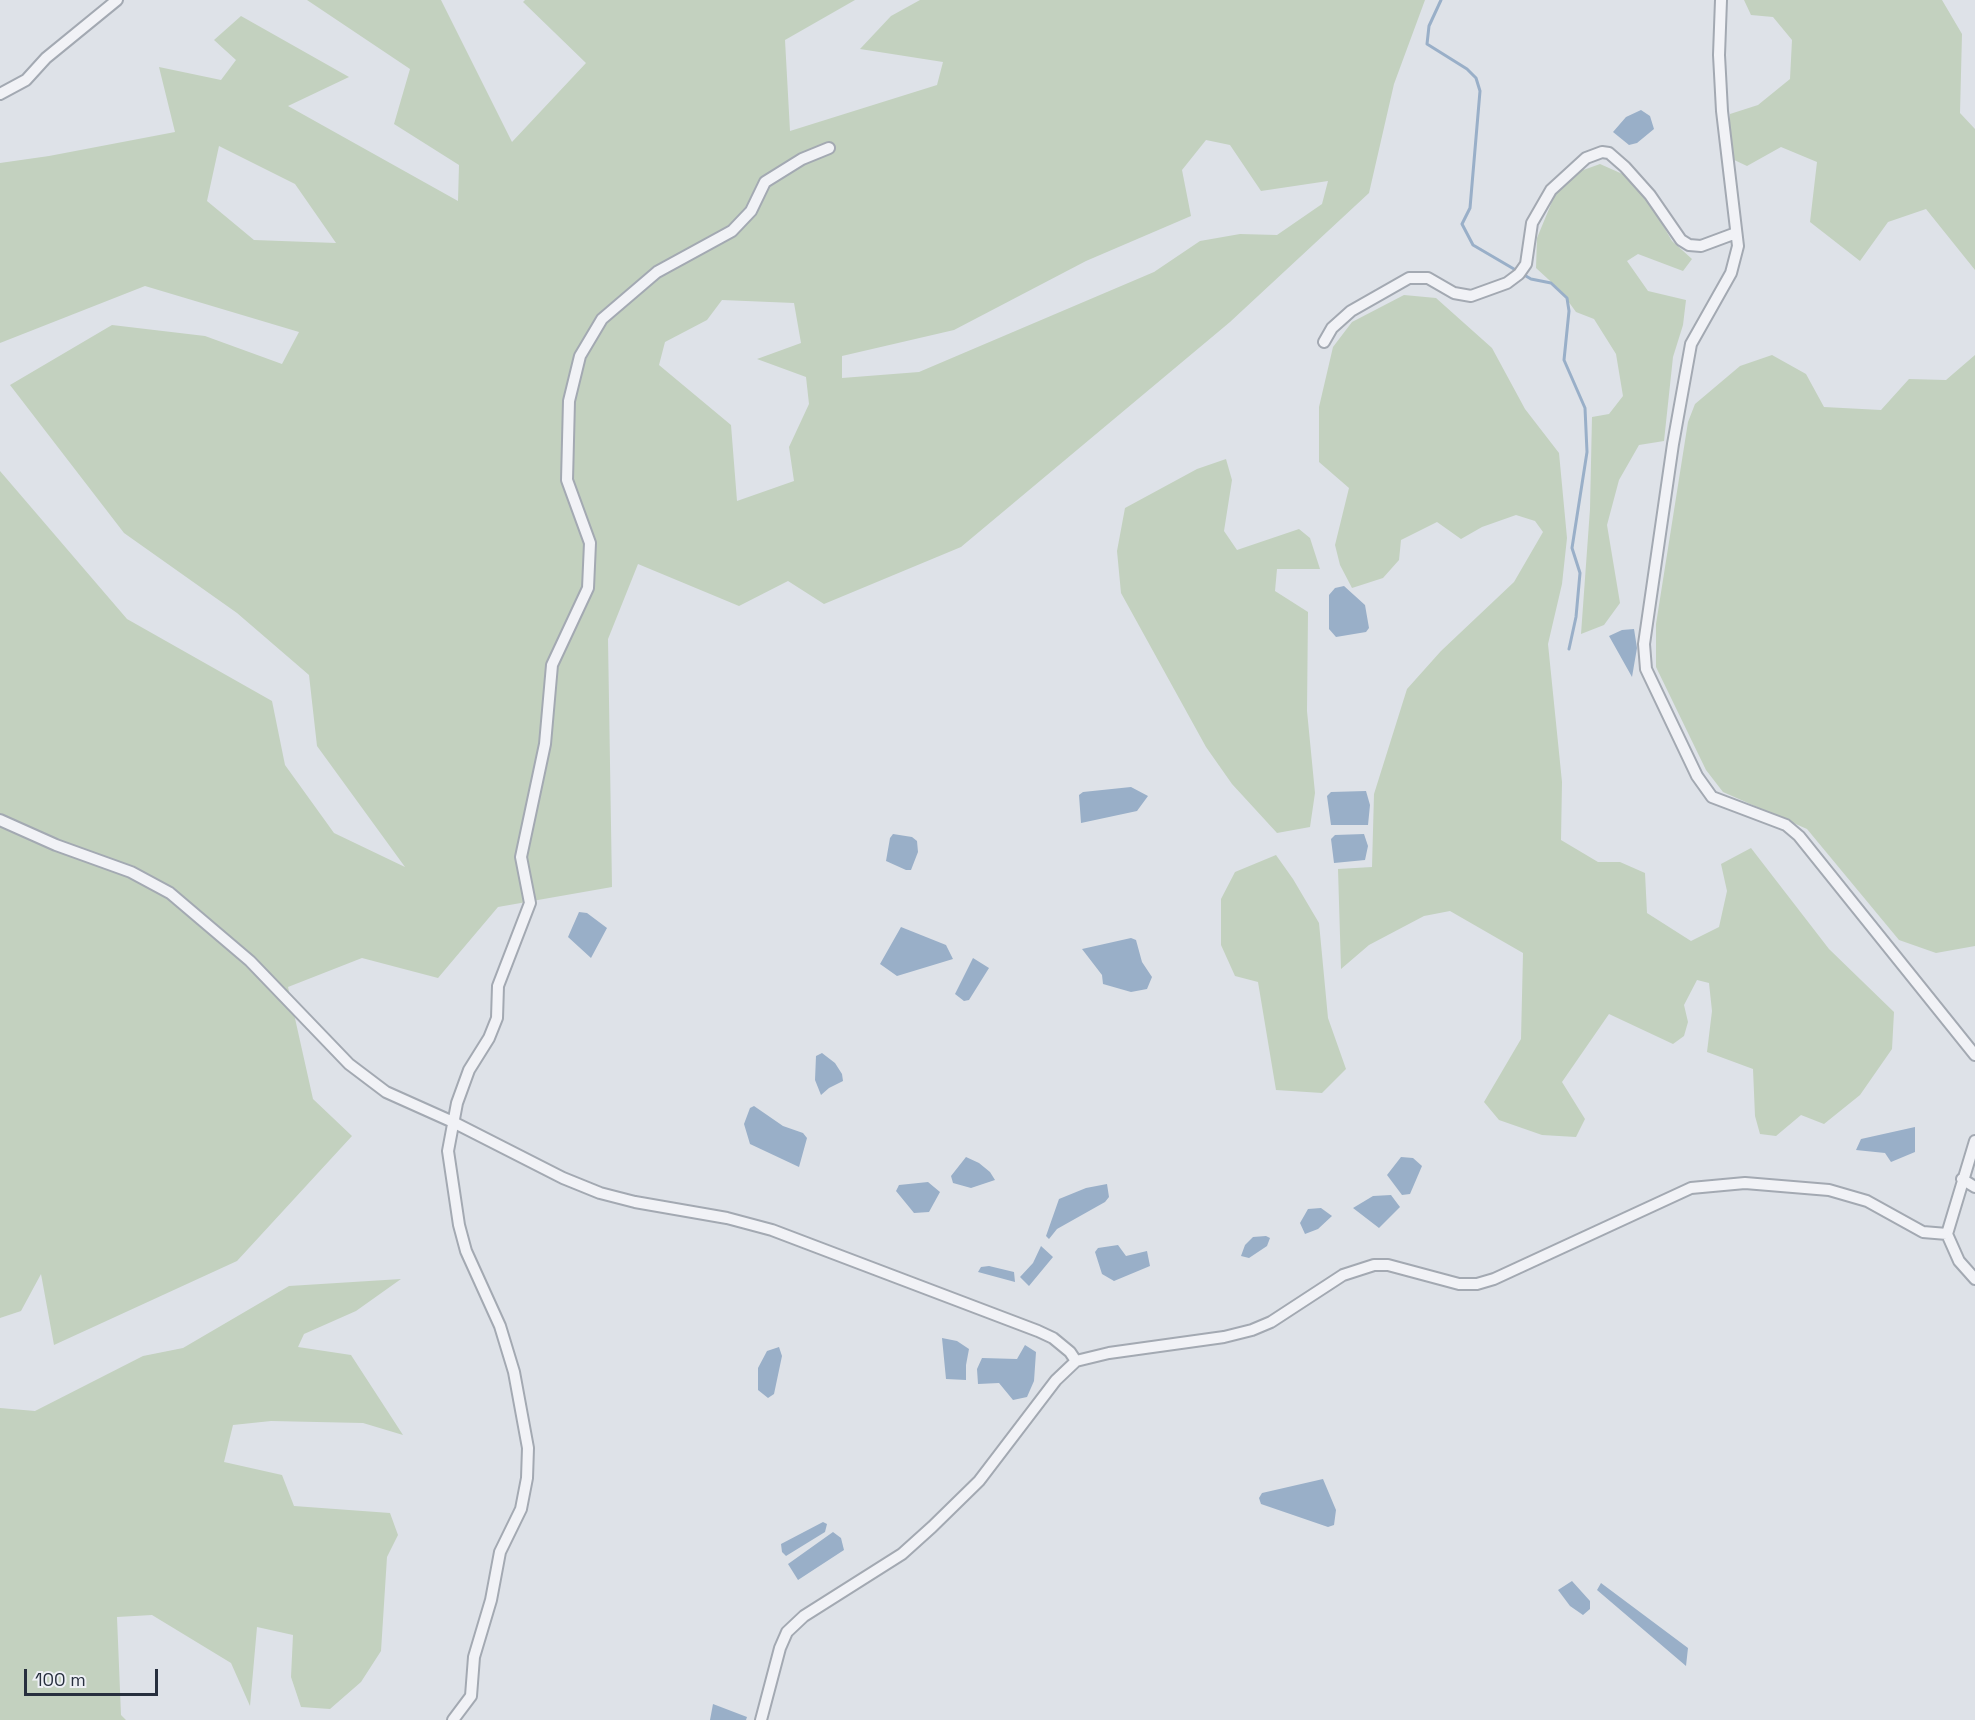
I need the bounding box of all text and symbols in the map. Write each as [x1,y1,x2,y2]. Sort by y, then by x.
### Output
scale bar [27,1657,160,1695]
text: 100 m [35,1668,86,1691]

